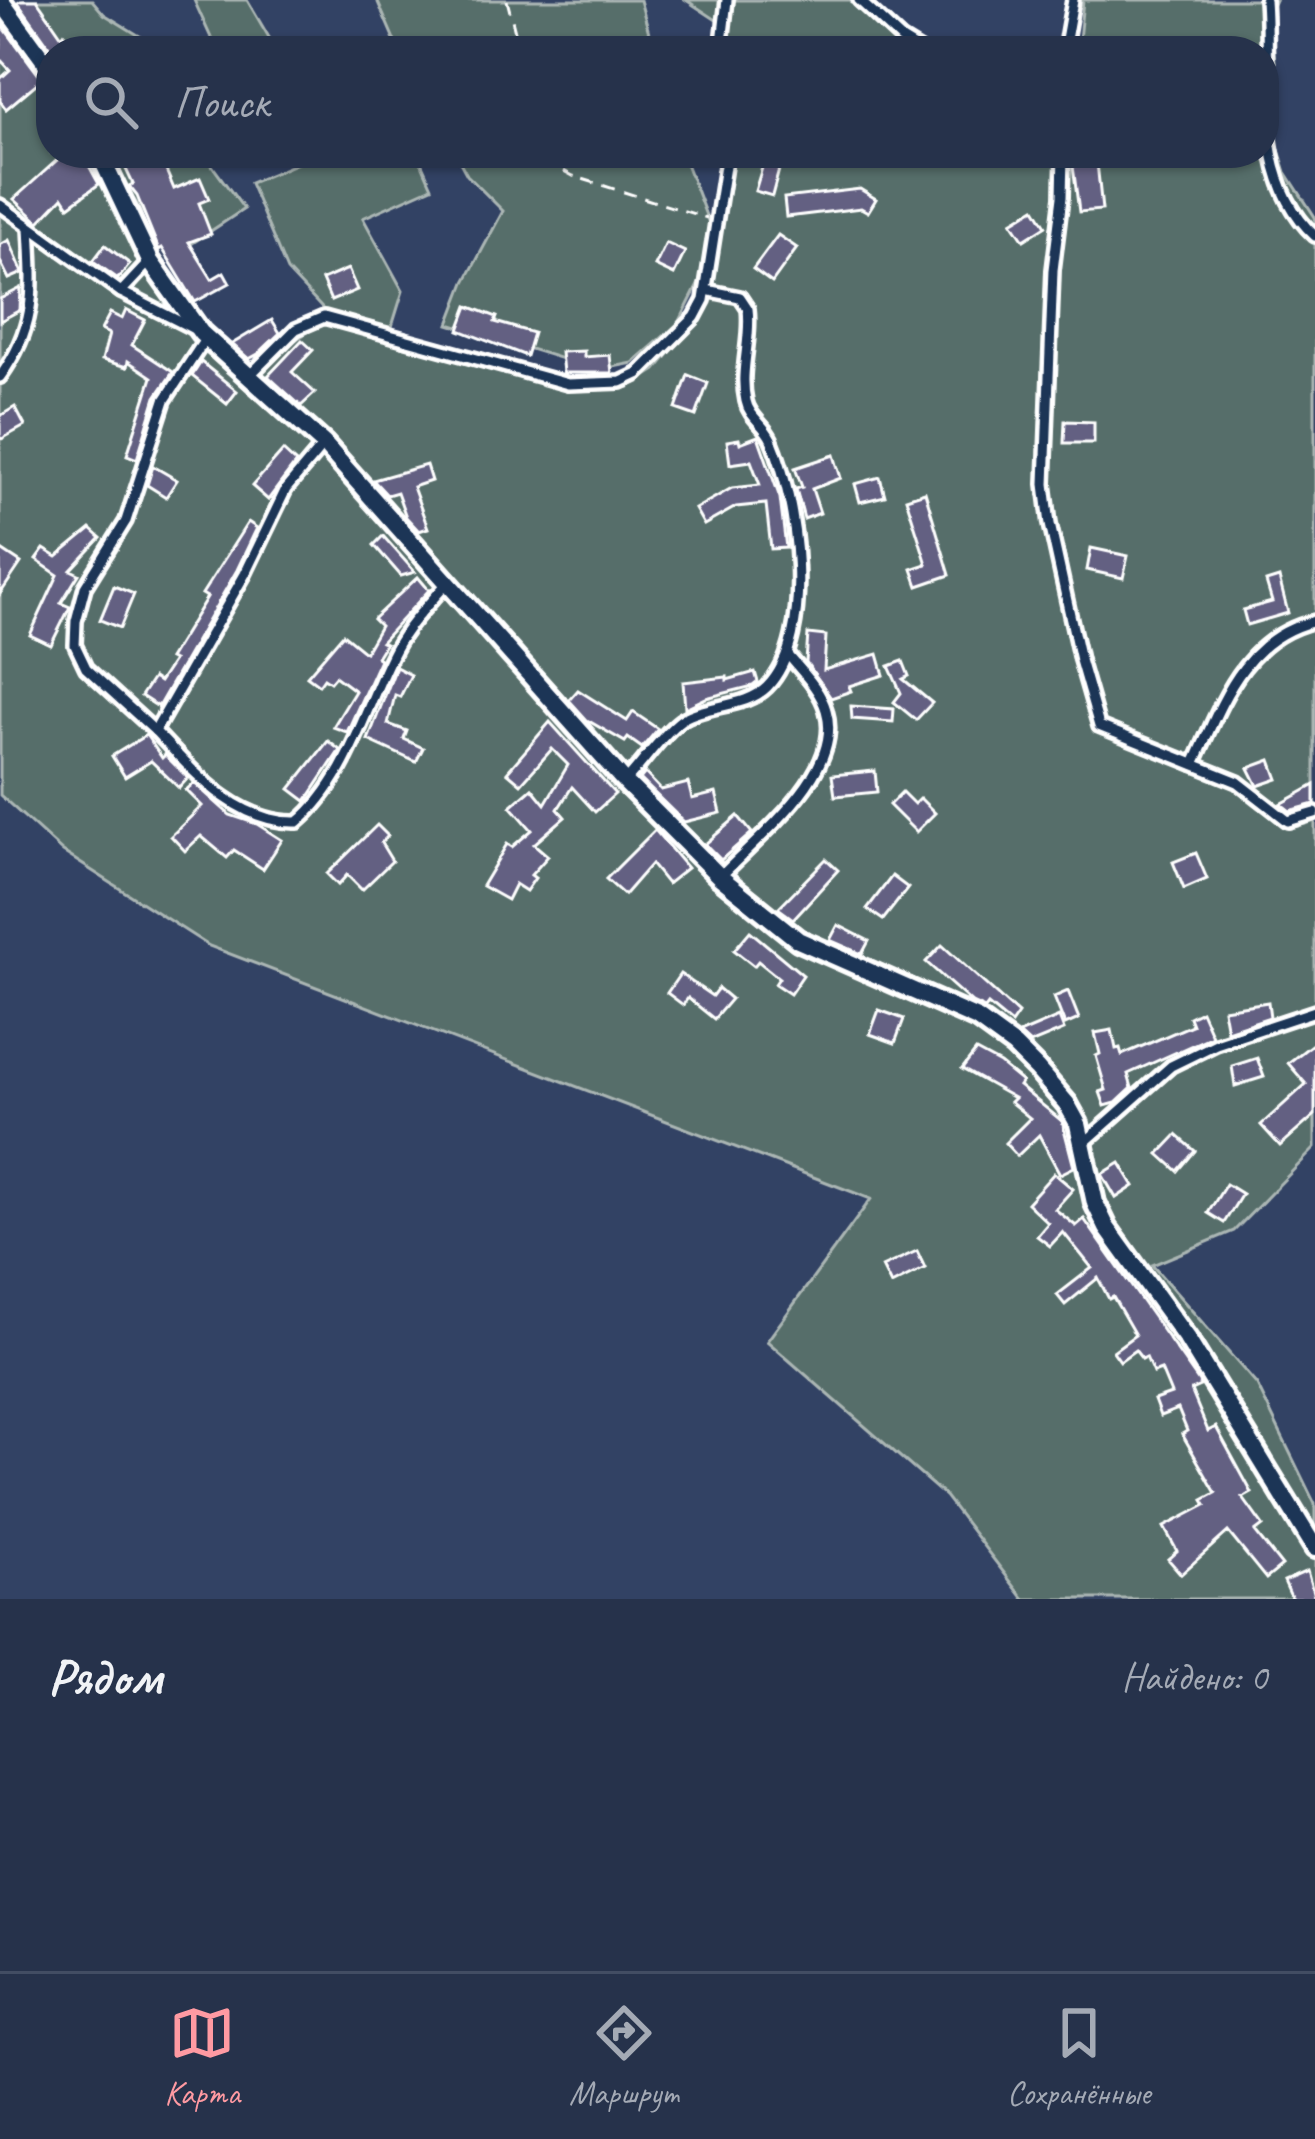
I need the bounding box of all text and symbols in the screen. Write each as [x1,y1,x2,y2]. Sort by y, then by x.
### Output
search box [36,36,1279,168]
icon: search [78,69,144,135]
text: Поиск [174,74,269,131]
text: Рядом [48,1645,162,1709]
text: Найдено: 0 [1122,1653,1267,1702]
tab: Карта [165,2000,240,2114]
tab: Маршрут [569,2000,678,2114]
tab: Сохранённые [1007,2000,1150,2114]

